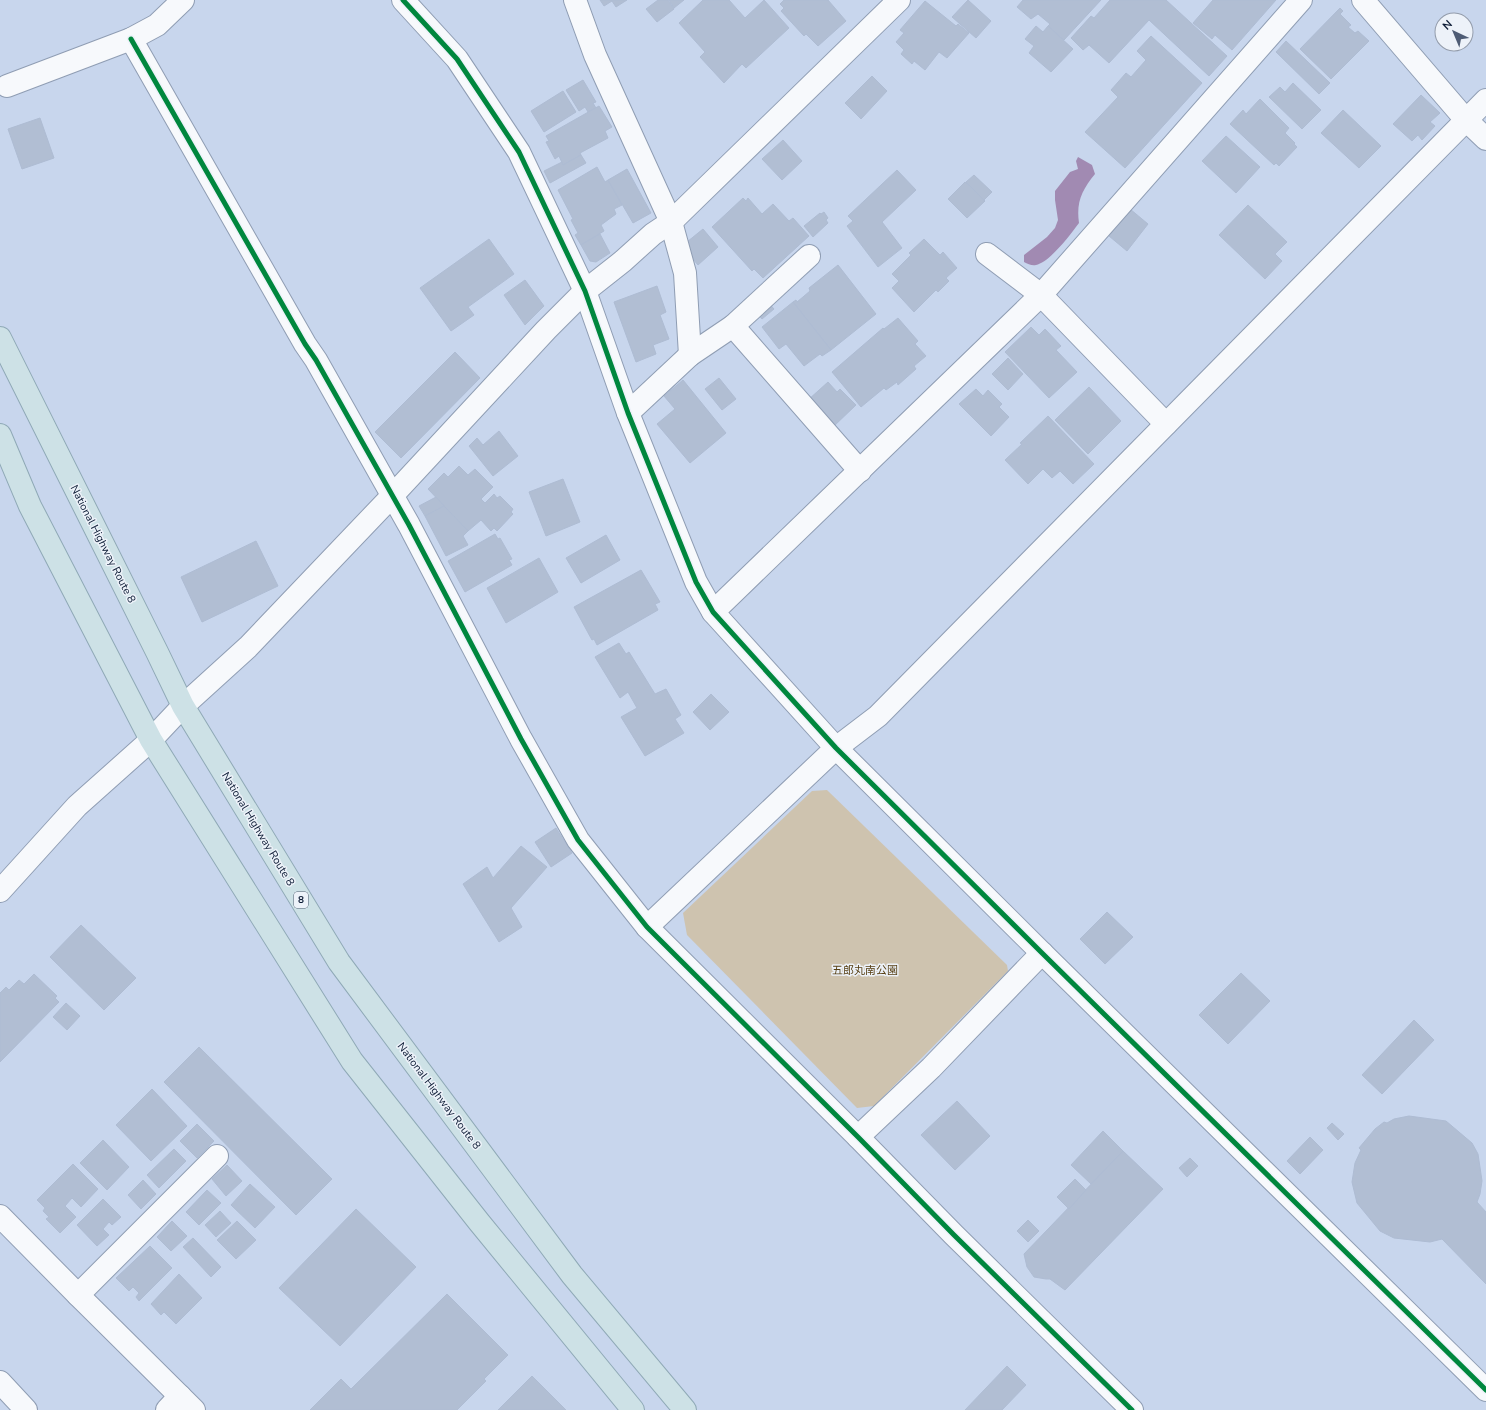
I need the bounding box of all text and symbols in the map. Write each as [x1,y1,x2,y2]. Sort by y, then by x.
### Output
north arrow [1434,12,1474,52]
text: N [1439,17,1456,33]
street label: National Highway Route 8 [67,483,139,606]
street label: National Highway Route 8 [218,769,298,889]
road number: 8 [294,892,308,908]
park label: 五郎丸南公園 [832,963,898,978]
street label: National Highway Route 8 [394,1039,484,1153]

